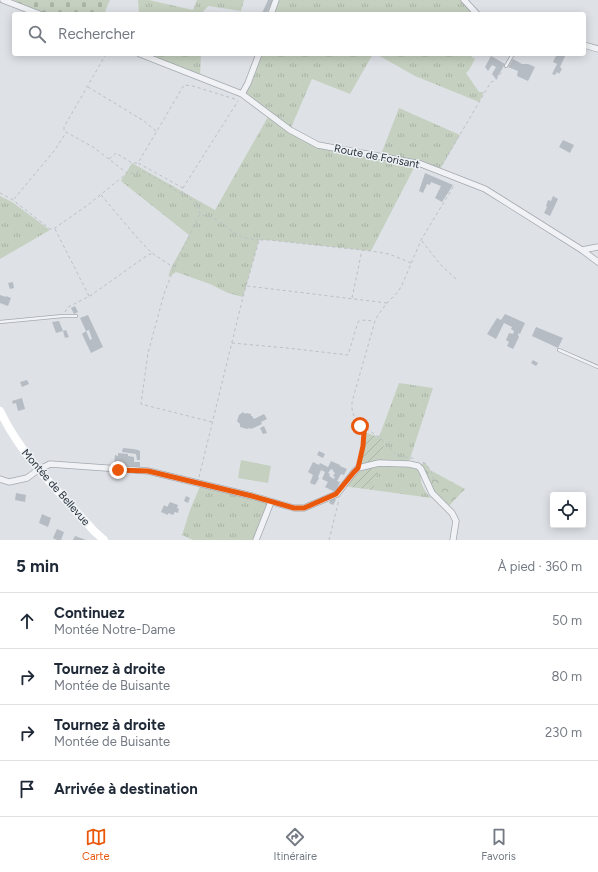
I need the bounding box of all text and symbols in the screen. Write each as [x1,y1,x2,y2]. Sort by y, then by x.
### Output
search box [12,12,586,56]
icon: search [26,23,48,45]
text: Rechercher [58,25,135,43]
street label: Route de Forisant [333,142,421,171]
route start [351,417,369,435]
street label: Montée de Bellevue [19,446,92,528]
route end [109,461,127,479]
map controls [550,492,586,528]
button: locate [550,492,586,528]
text: 5 min [16,556,59,576]
text: À pied · 360 m [498,559,582,574]
text: Continuez [54,604,125,622]
icon: ahead [16,610,38,632]
text: 50 m [552,613,582,628]
text: Montée Notre-Dame [54,622,175,637]
text: Tournez à droite [54,660,165,678]
icon: right [16,666,38,688]
text: 80 m [551,669,582,684]
text: Montée de Buisante [54,678,170,693]
text: Tournez à droite [54,716,165,734]
icon: right [16,722,38,744]
text: 230 m [545,725,582,740]
text: Montée de Buisante [54,734,170,749]
icon: arrive [16,778,38,800]
text: Arrivée à destination [54,780,198,798]
tab: Carte [82,826,109,863]
tab: Itinéraire [274,826,317,863]
tab: Favoris [481,826,516,863]

